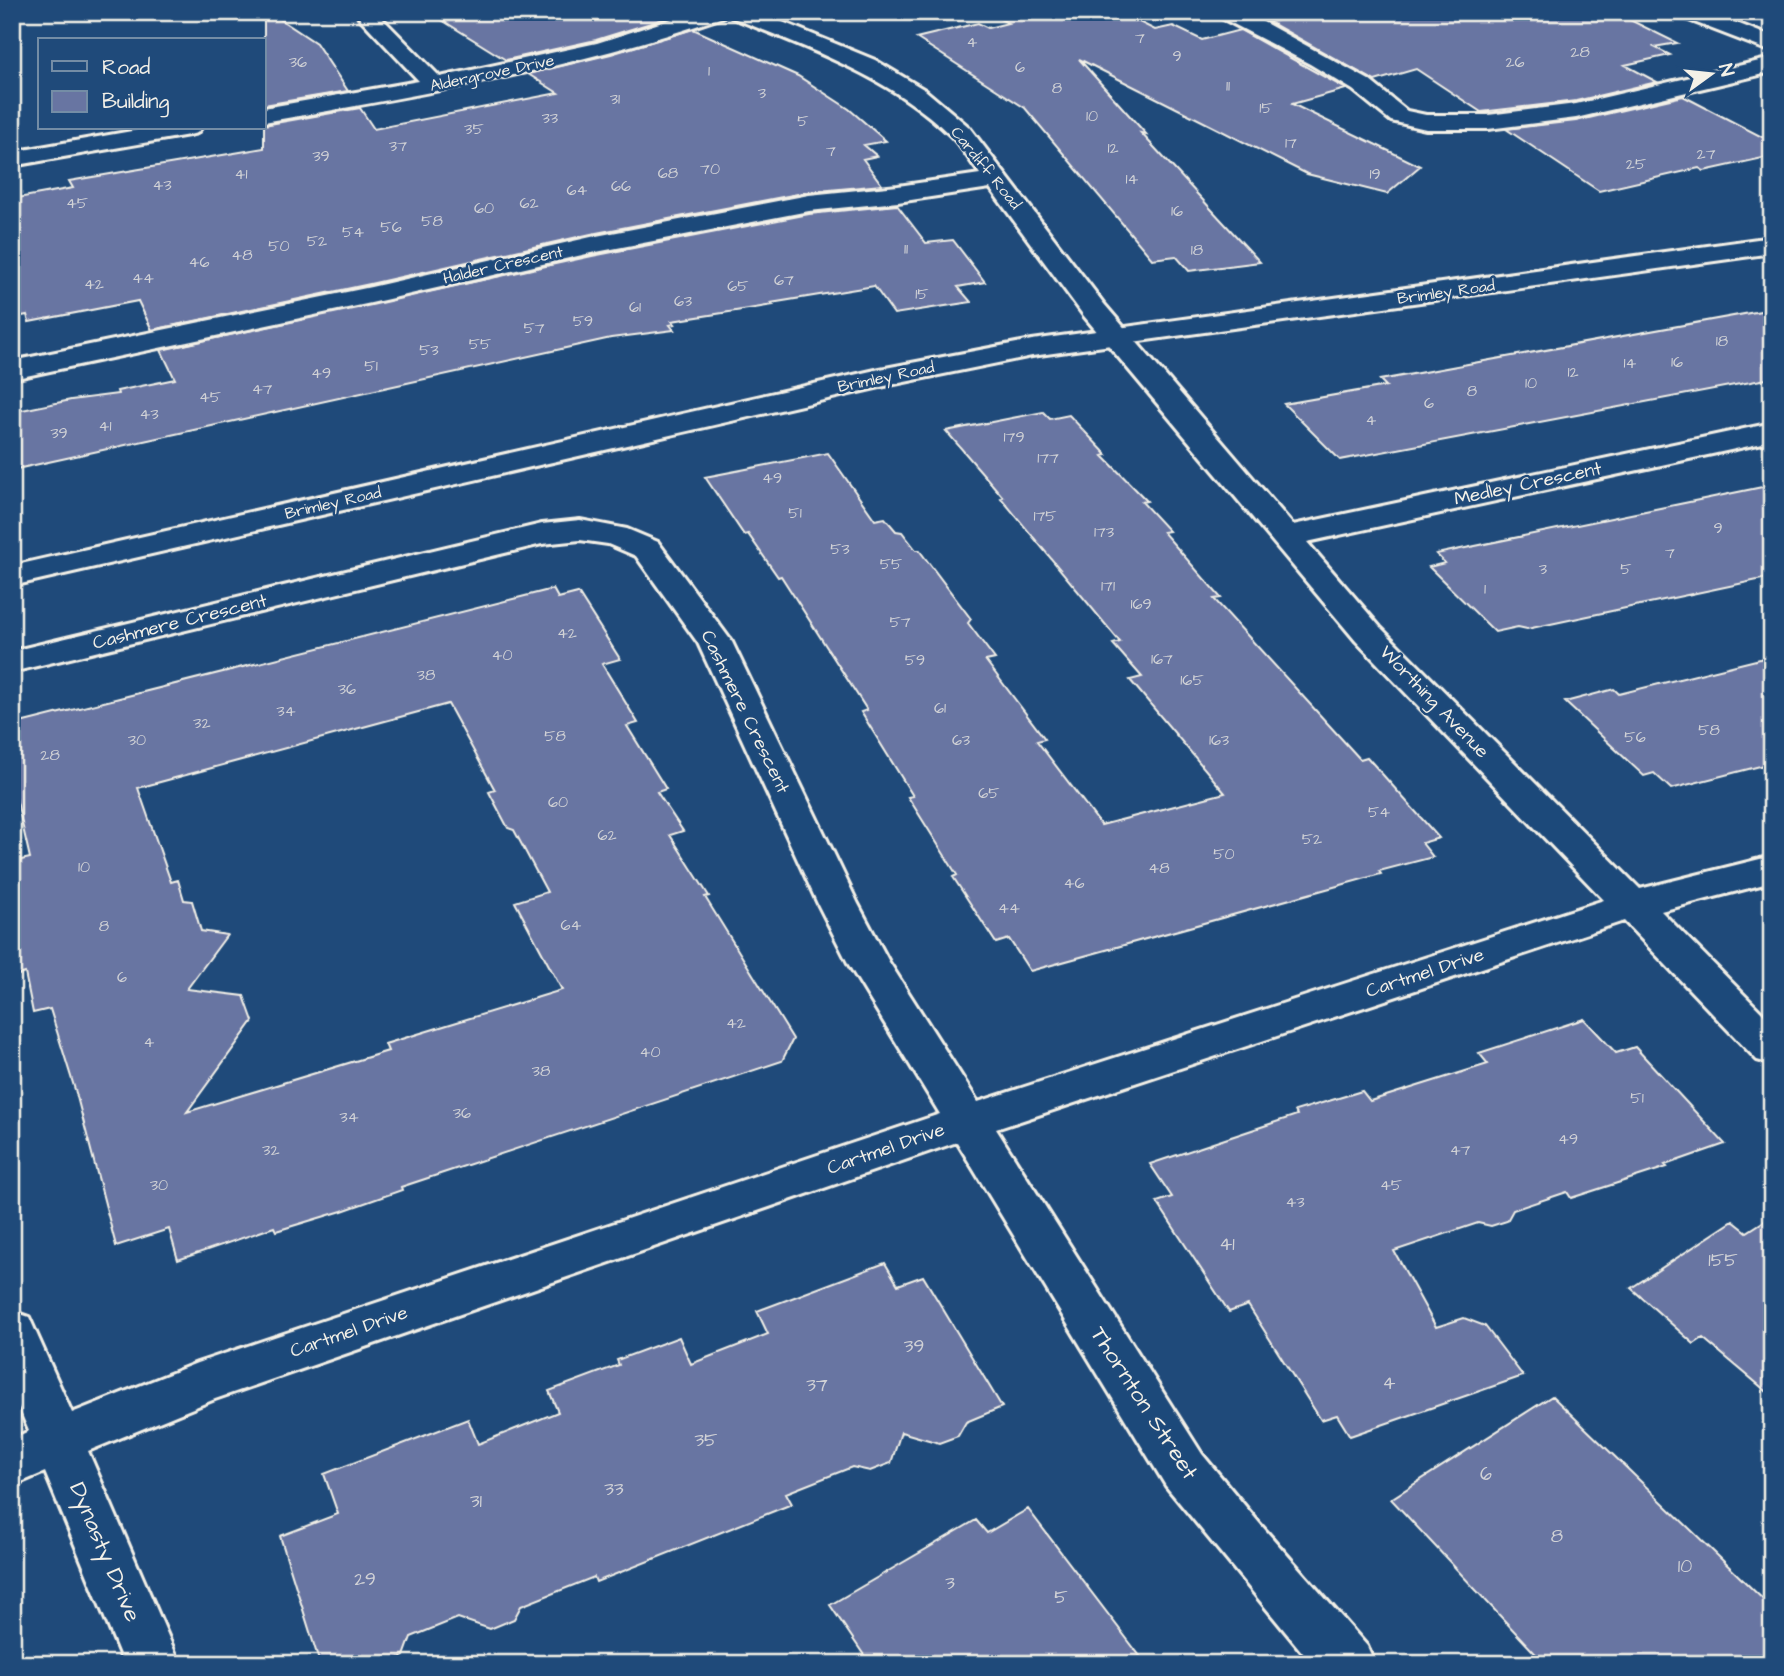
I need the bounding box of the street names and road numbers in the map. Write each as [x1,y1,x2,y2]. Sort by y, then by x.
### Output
street label: Aldergrove Drive [428,49,557,98]
street label: Cardiff Road [946,122,1026,214]
street label: Halder Crescent [441,240,566,289]
street label: Brimley Road [1396,274,1496,311]
street label: Brimley Road [836,356,937,399]
street label: Medley Crescent [1452,455,1605,514]
street label: Brimley Road [283,481,384,526]
street label: Cashmere Crescent [90,587,270,657]
street label: Cashmere Crescent [694,626,796,799]
street label: Worthing Avenue [1372,640,1495,765]
street label: Cartmel Drive [1362,941,1488,1005]
street label: Cartmel Drive [824,1116,948,1182]
street label: Cartmel Drive [287,1299,411,1365]
street label: Thornton Street [1082,1320,1206,1486]
street label: Dynasty Drive [60,1477,149,1627]

